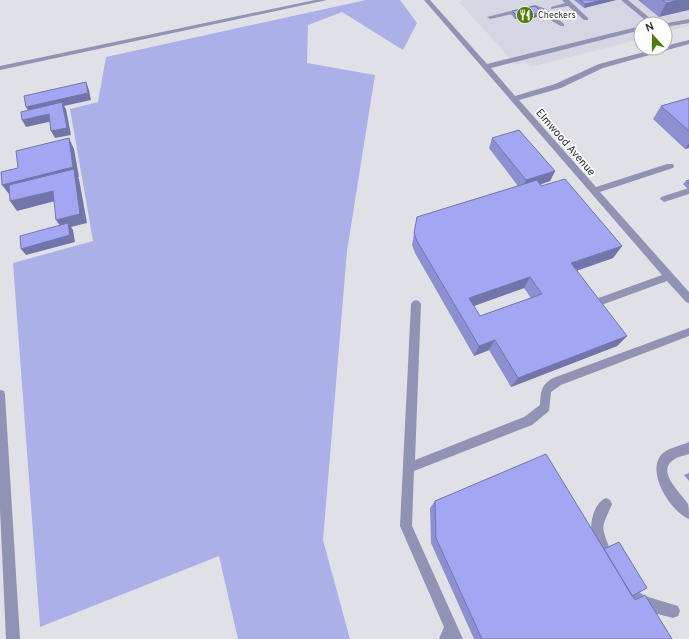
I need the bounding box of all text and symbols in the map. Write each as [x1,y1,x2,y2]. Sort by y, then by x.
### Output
restaurant icon: Checkers [515,5,535,25]
place label: Checkers [538,10,576,21]
north arrow [633,16,673,56]
text: N [644,20,656,36]
street label: Elmwood Avenue [532,106,598,179]

